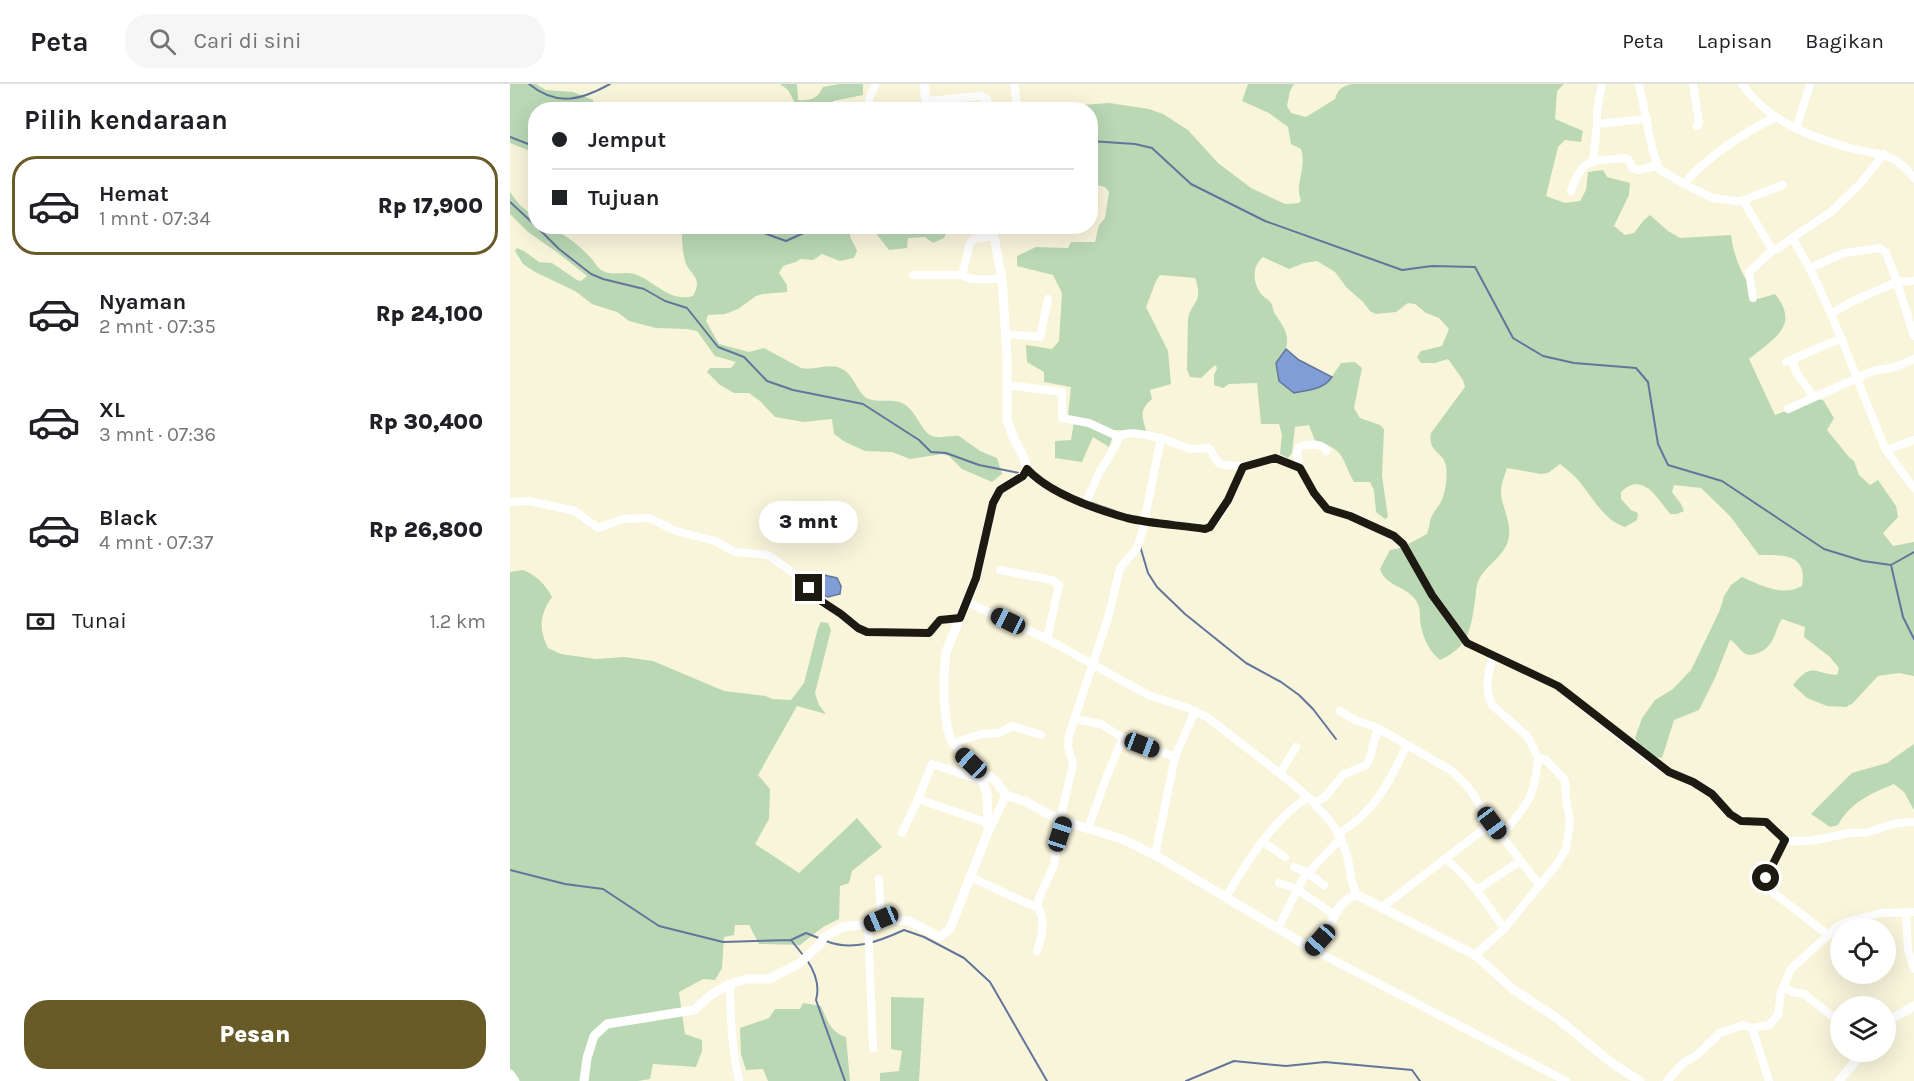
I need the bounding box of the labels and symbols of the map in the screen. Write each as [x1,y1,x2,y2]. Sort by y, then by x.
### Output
callout: 3 mnt [760,501,858,543]
route end [795,574,822,601]
car [988,605,1028,637]
car [1122,730,1162,760]
car [952,744,990,782]
car [1474,803,1510,843]
car [1046,814,1074,854]
route start [1752,864,1779,891]
car [861,904,901,934]
car [1301,921,1339,959]

